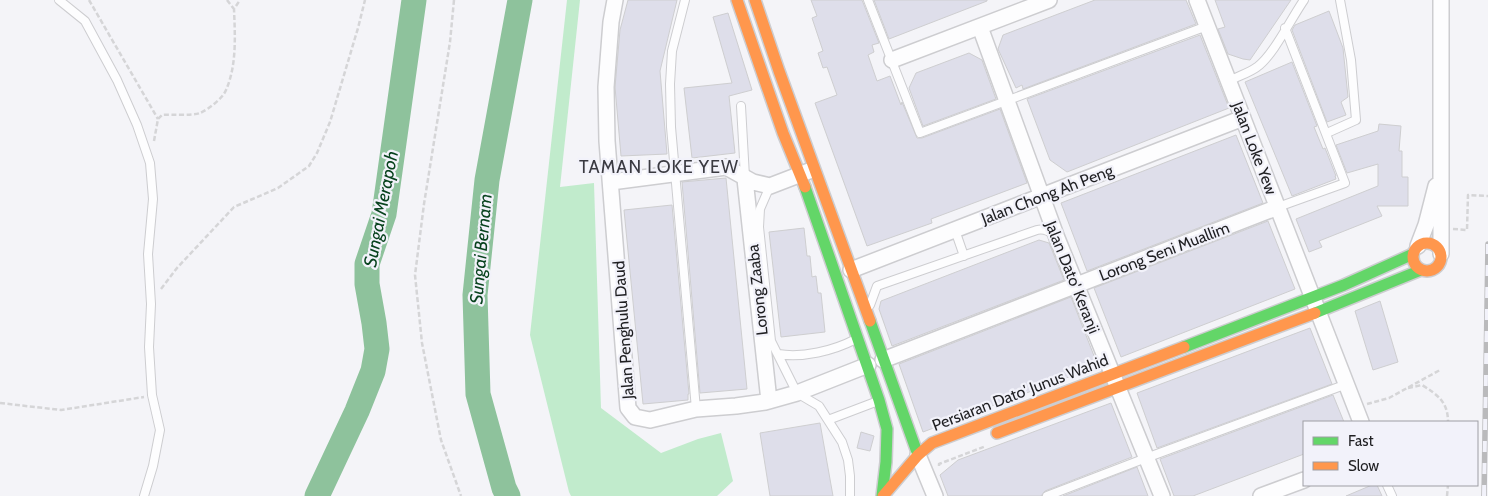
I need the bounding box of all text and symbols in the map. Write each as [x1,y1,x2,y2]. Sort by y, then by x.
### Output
street label: Jalan Loke Yew [1228,98,1281,198]
water label: Sungai Merapoh [359,149,403,269]
district label: TAMAN LOKE YEW [579,156,739,178]
street label: Jalan Chong Ah Peng [978,160,1117,229]
water label: Sungai Bernam [465,193,497,305]
street label: Jalan Dato' Keranji [1041,217,1104,336]
street label: Lorong Seni Muallim [1096,218,1232,285]
street label: Lorong Zaaba [743,243,772,336]
street label: Jalan Penghulu Daud [609,260,638,401]
street label: Persiaran Dato' Junus Wahid [929,350,1111,435]
legend [1303,421,1478,486]
text: Fast [1348,432,1373,450]
text: Slow [1348,457,1379,475]

